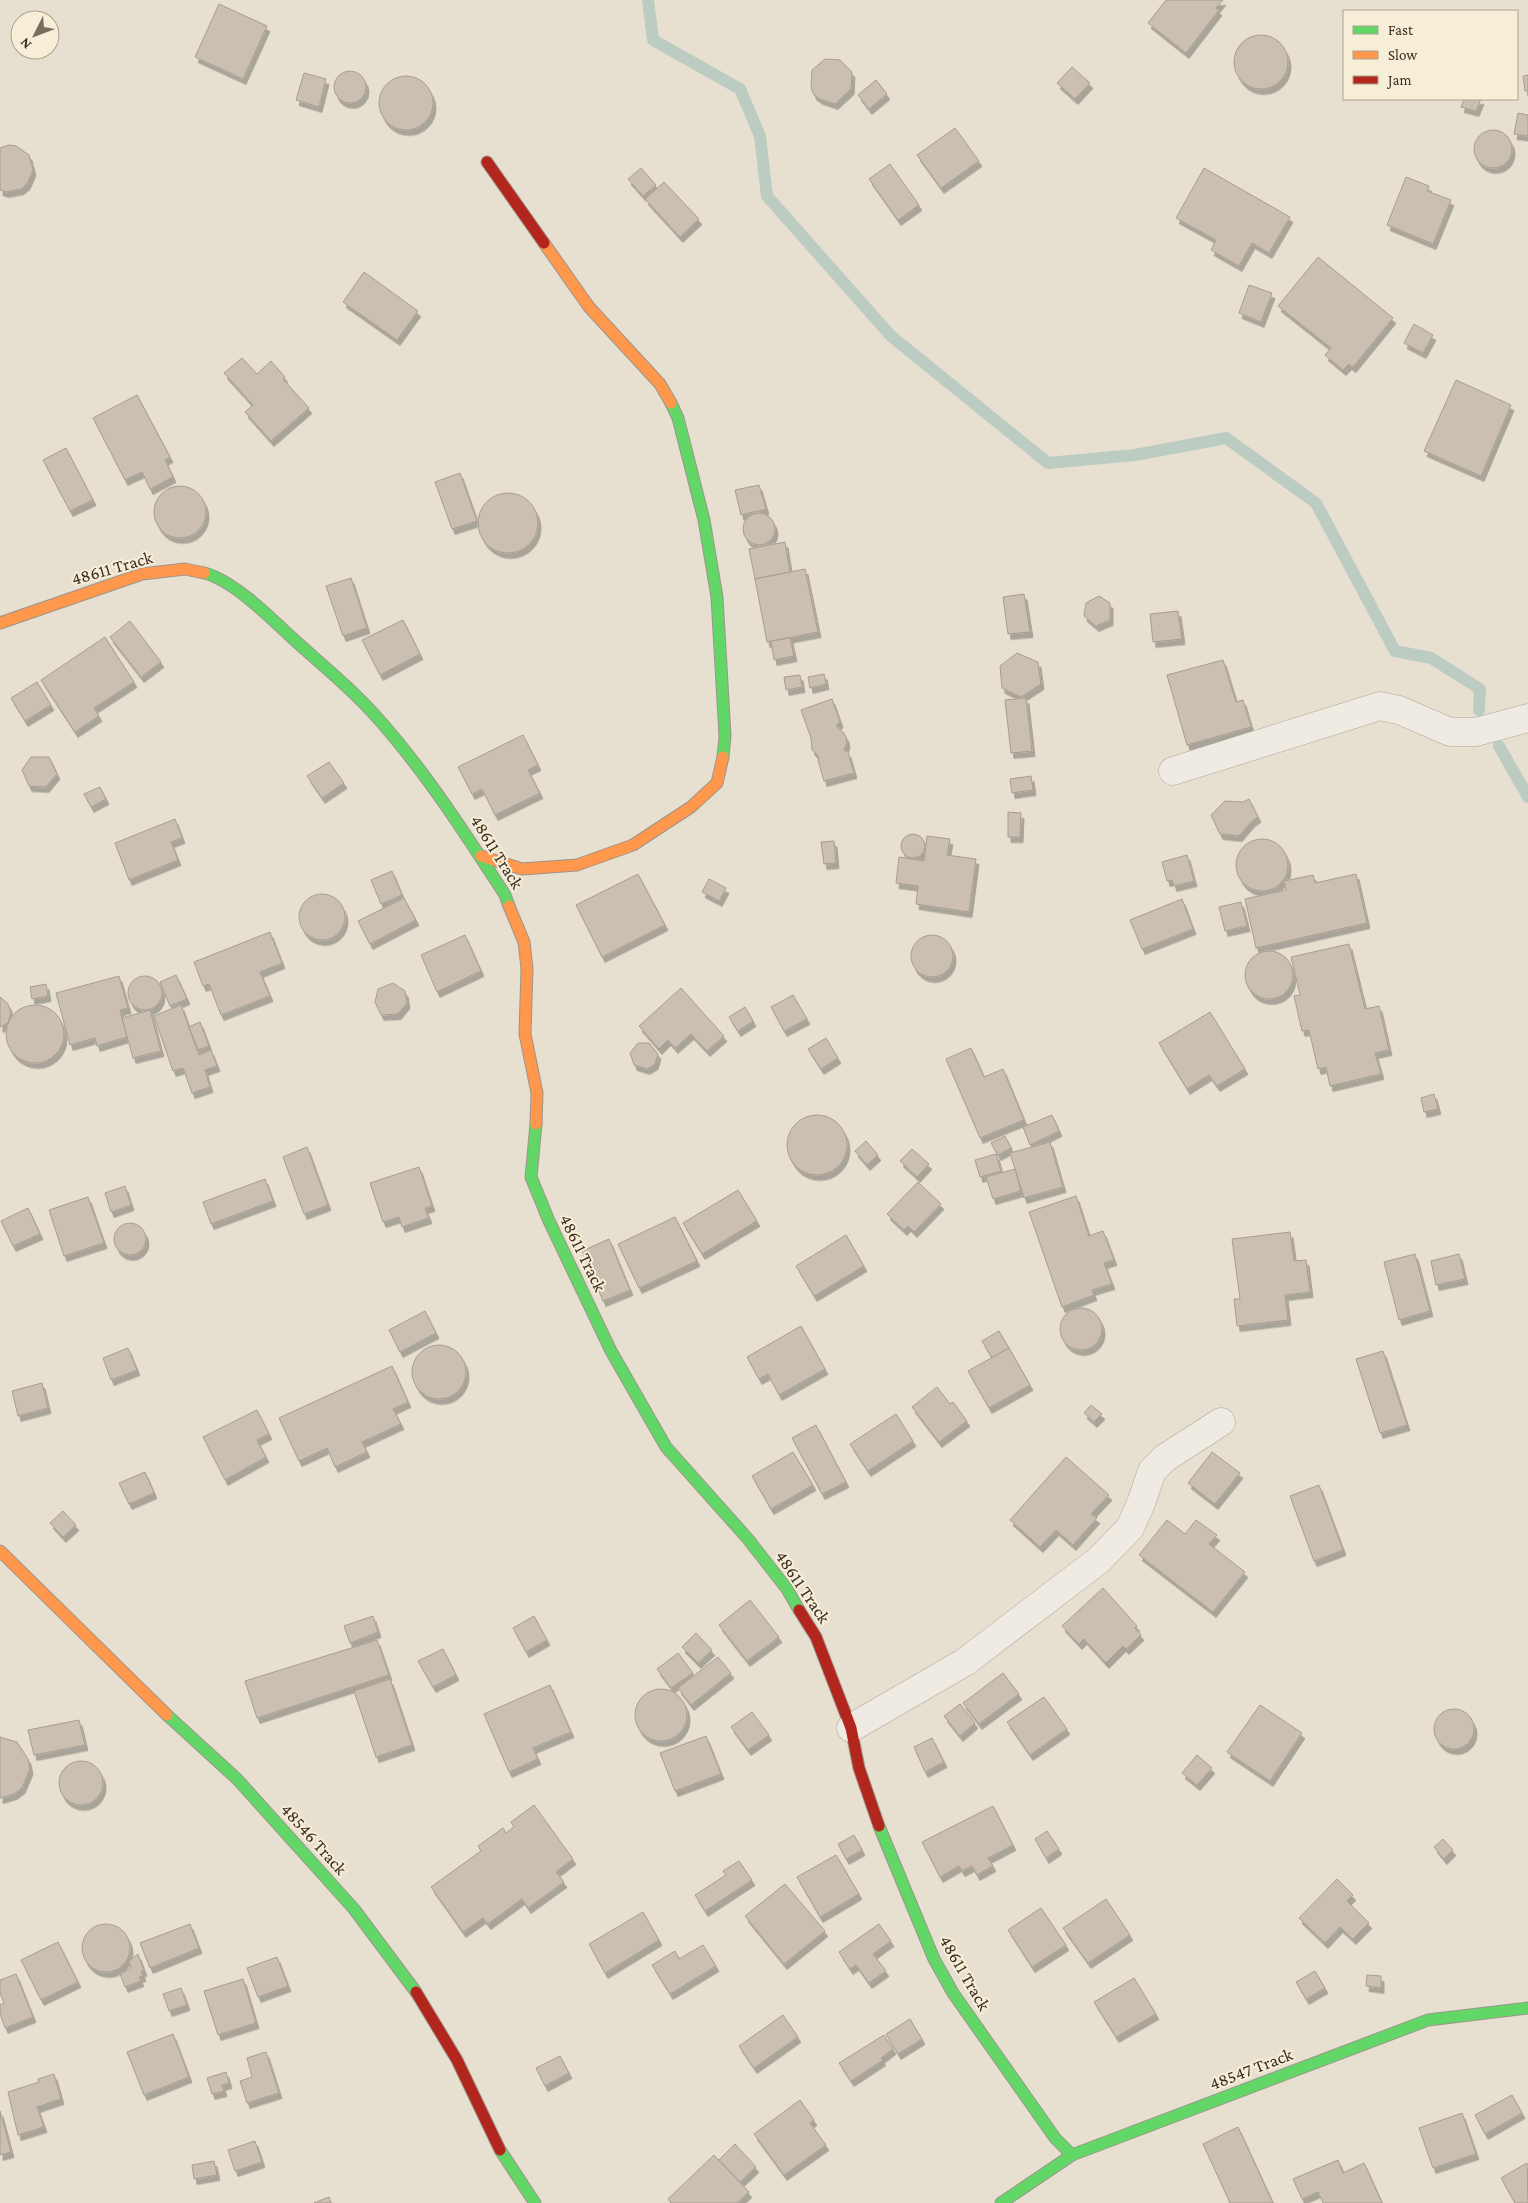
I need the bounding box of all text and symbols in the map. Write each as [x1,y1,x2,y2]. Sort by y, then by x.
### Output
north arrow [10,10,60,60]
legend [1343,10,1518,100]
text: Fast [1388,22,1414,38]
text: N [16,34,34,53]
text: Slow [1388,47,1418,63]
text: Jam [1386,72,1411,89]
street label: 48611 Track [69,547,155,589]
street label: 48611 Track [466,811,528,893]
street label: 48611 Track [556,1211,610,1295]
street label: 48611 Track [771,1547,835,1628]
street label: 48546 Track [277,1799,351,1879]
street label: 48611 Track [935,1932,995,2015]
street label: 48547 Track [1206,2044,1296,2094]

